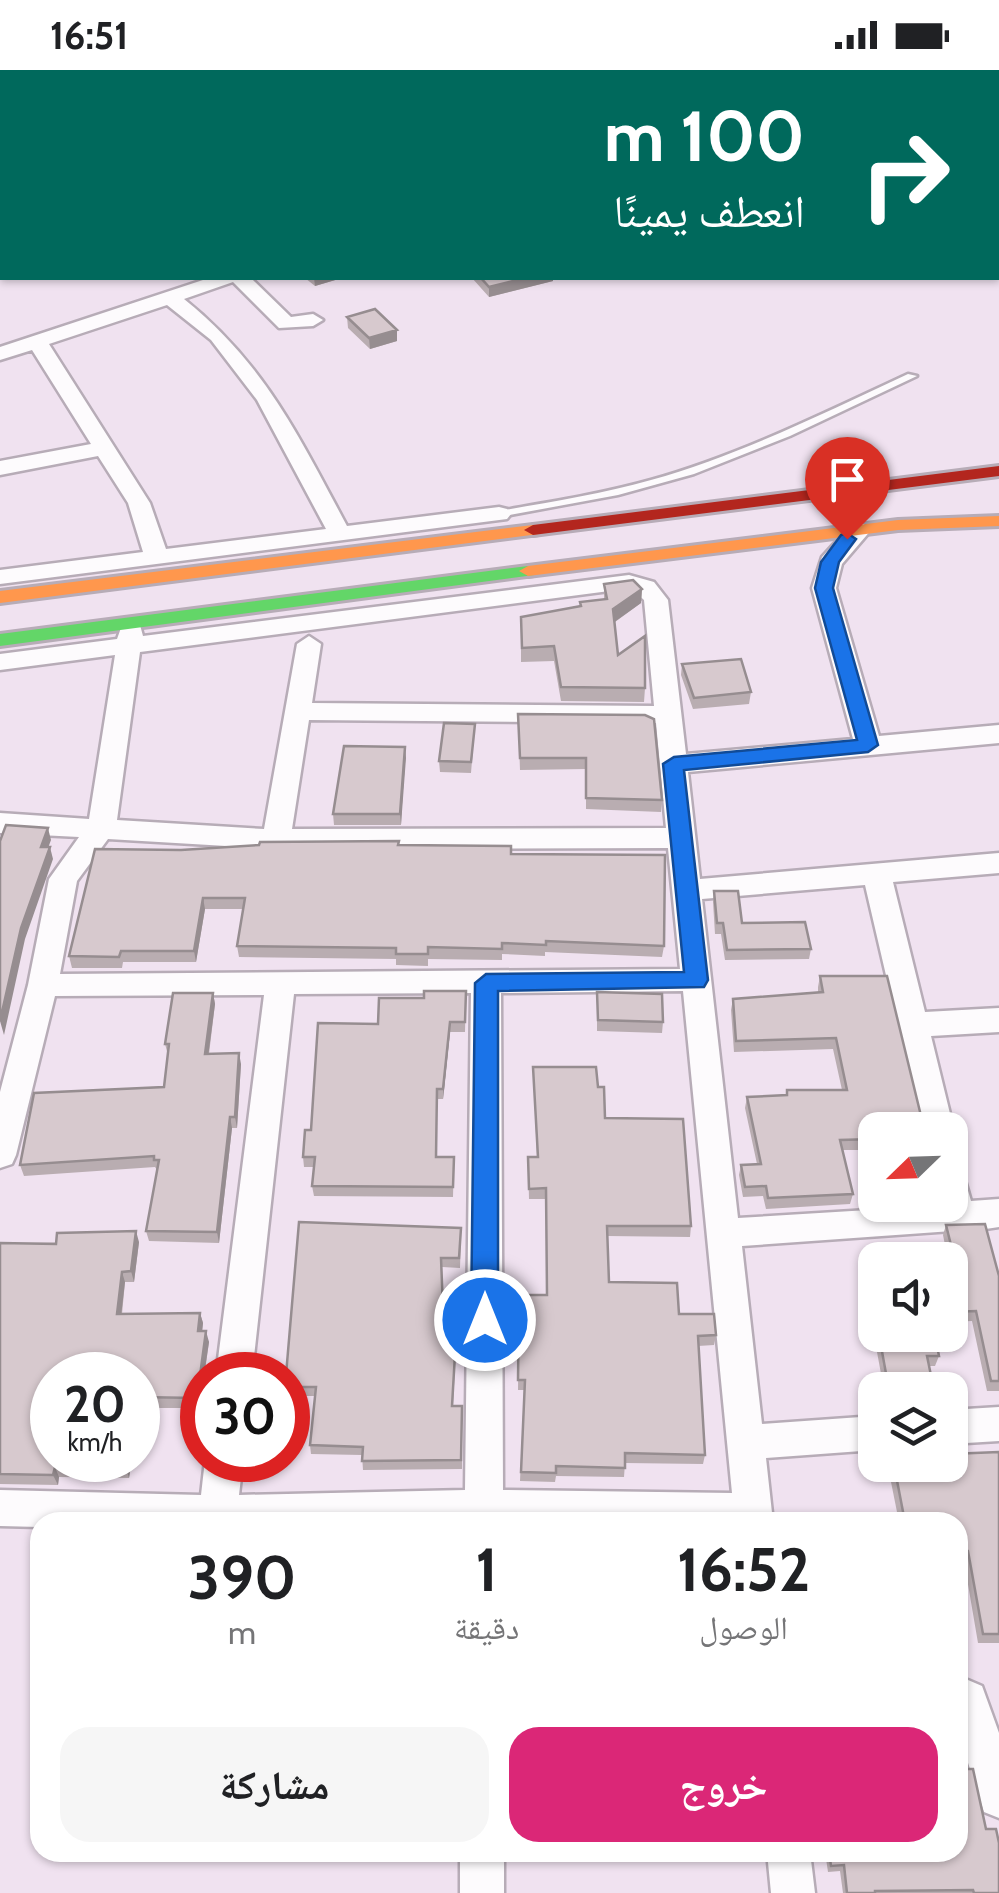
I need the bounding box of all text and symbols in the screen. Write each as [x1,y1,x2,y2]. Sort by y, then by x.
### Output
text: 16:51 [50,12,128,59]
text: 100 m [604,93,805,179]
icon: right [840,110,970,240]
text: انعطف يمينًا [613,184,805,238]
pin [805,437,890,540]
icon: arrive [820,452,875,507]
north arrow [858,1112,968,1222]
map controls [858,1112,968,1482]
button: sound [858,1242,968,1352]
position arrow [433,1268,537,1372]
speed limit sign: 30 [180,1352,310,1482]
button: layers [858,1372,968,1482]
text: 20 [64,1374,126,1435]
text: km/h [68,1427,122,1457]
text: 1 [476,1533,498,1606]
text: 16:52 [677,1533,810,1606]
text: 390 [188,1541,296,1614]
text: دقيقة [454,1608,519,1647]
text: الوصول [699,1608,788,1647]
text: m [228,1613,256,1652]
button: مشاركة [60,1727,489,1842]
button: خروج [509,1727,938,1842]

